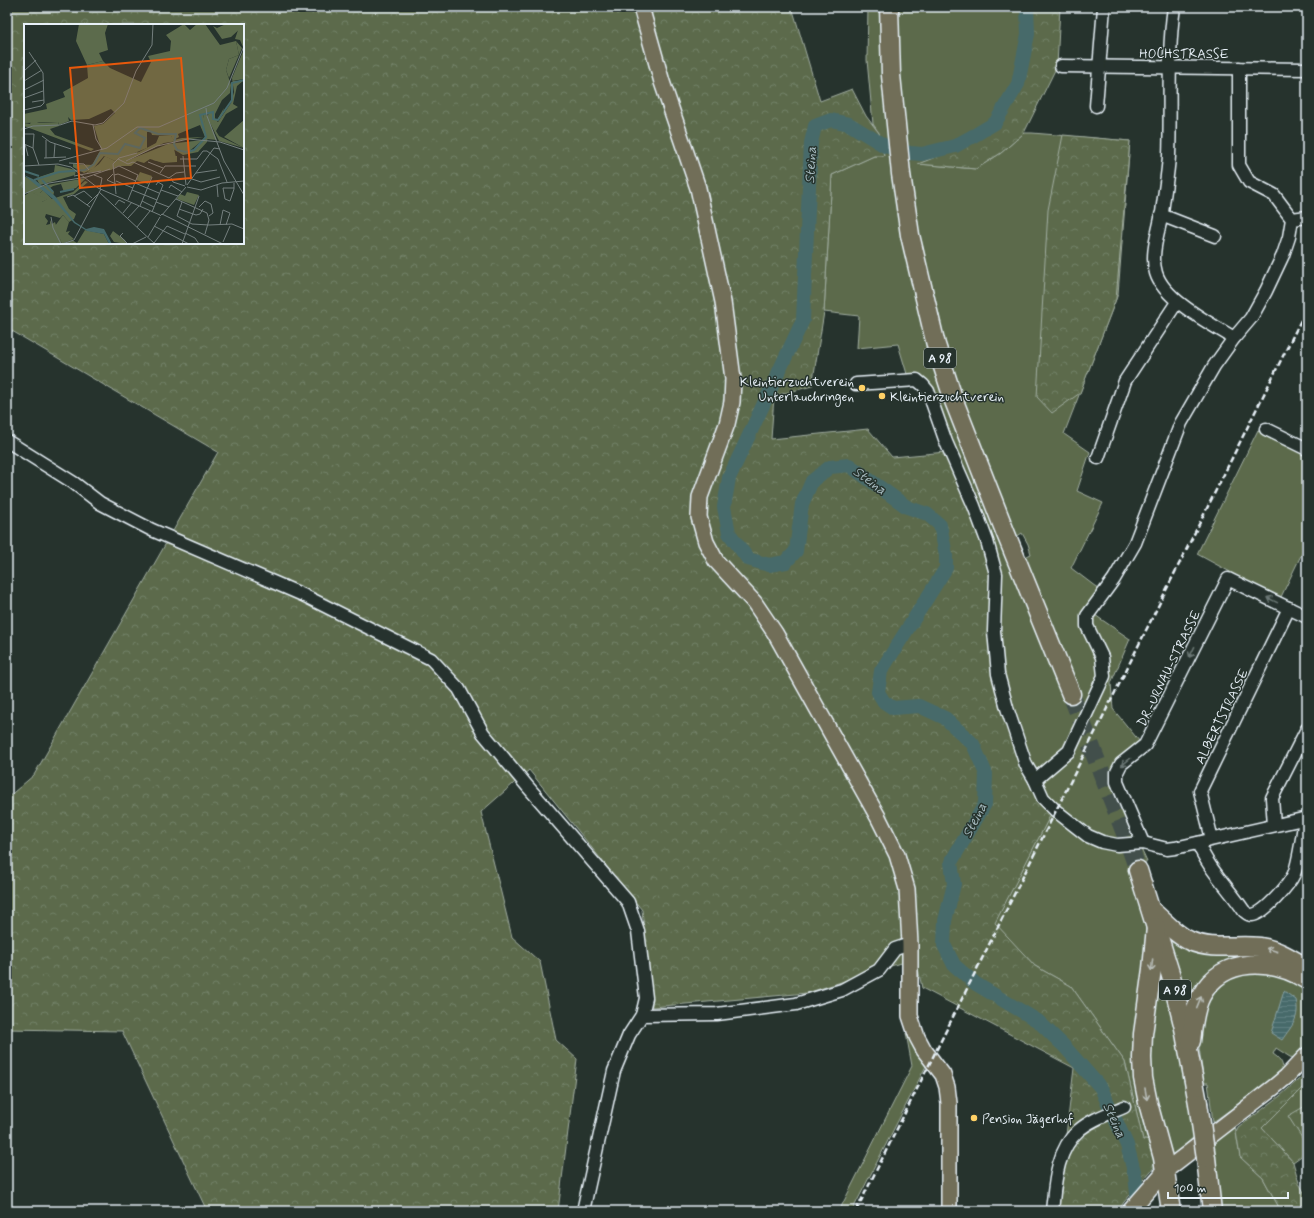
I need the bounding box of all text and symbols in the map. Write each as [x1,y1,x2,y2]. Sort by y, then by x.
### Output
inset map [24,24,244,244]
street label: HOCHSTRASSE [1139,46,1229,63]
water label: Steina [801,146,821,184]
road number: A 98 [924,348,956,368]
place label: Kleintierzuchtverein Unterlauchringen [740,374,854,407]
marker: Kleintierzuchtverein Unterlauchringen [857,383,867,393]
place label: Kleintierzuchtverein [890,389,1004,406]
marker: Kleintierzuchtverein [877,391,887,401]
water label: Steina [849,463,890,499]
one-way arrow [1266,596,1278,603]
street label: DR.-URNAU-STRASSE [1134,608,1205,730]
one-way arrow [1188,645,1195,657]
street label: ALBERTSTRASSE [1192,666,1253,767]
one-way arrow [1121,757,1131,766]
water label: Steina [958,800,991,841]
one-way arrow [1266,946,1279,953]
one-way arrow [1149,959,1156,972]
road number: A 98 [1159,980,1191,1000]
one-way arrow [1195,996,1203,1008]
one-way arrow [1142,1088,1150,1101]
water label: Steina [1098,1100,1130,1141]
place label: Pension Jägerhof [982,1111,1074,1128]
marker: Pension Jägerhof [969,1113,979,1123]
scale bar [1168,1174,1288,1200]
text: 100 m [1174,1181,1206,1197]

